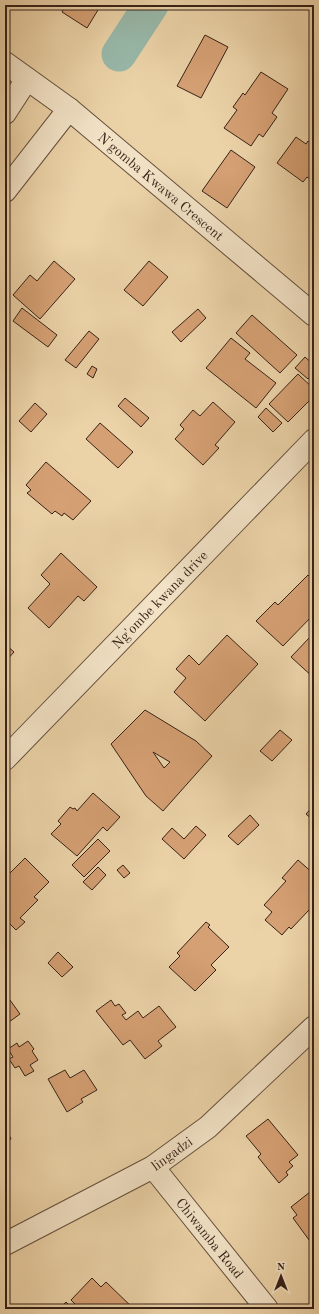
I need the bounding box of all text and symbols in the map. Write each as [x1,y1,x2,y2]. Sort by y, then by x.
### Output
street label: N'gomba Kwawa Crescent [95,130,226,244]
street label: Ng'ombe kwana drive [110,549,211,652]
street label: lingadzi [149,1135,196,1174]
street label: Chiwamba Road [173,1196,245,1281]
north arrow [261,1256,301,1296]
text: N [277,1262,286,1273]

